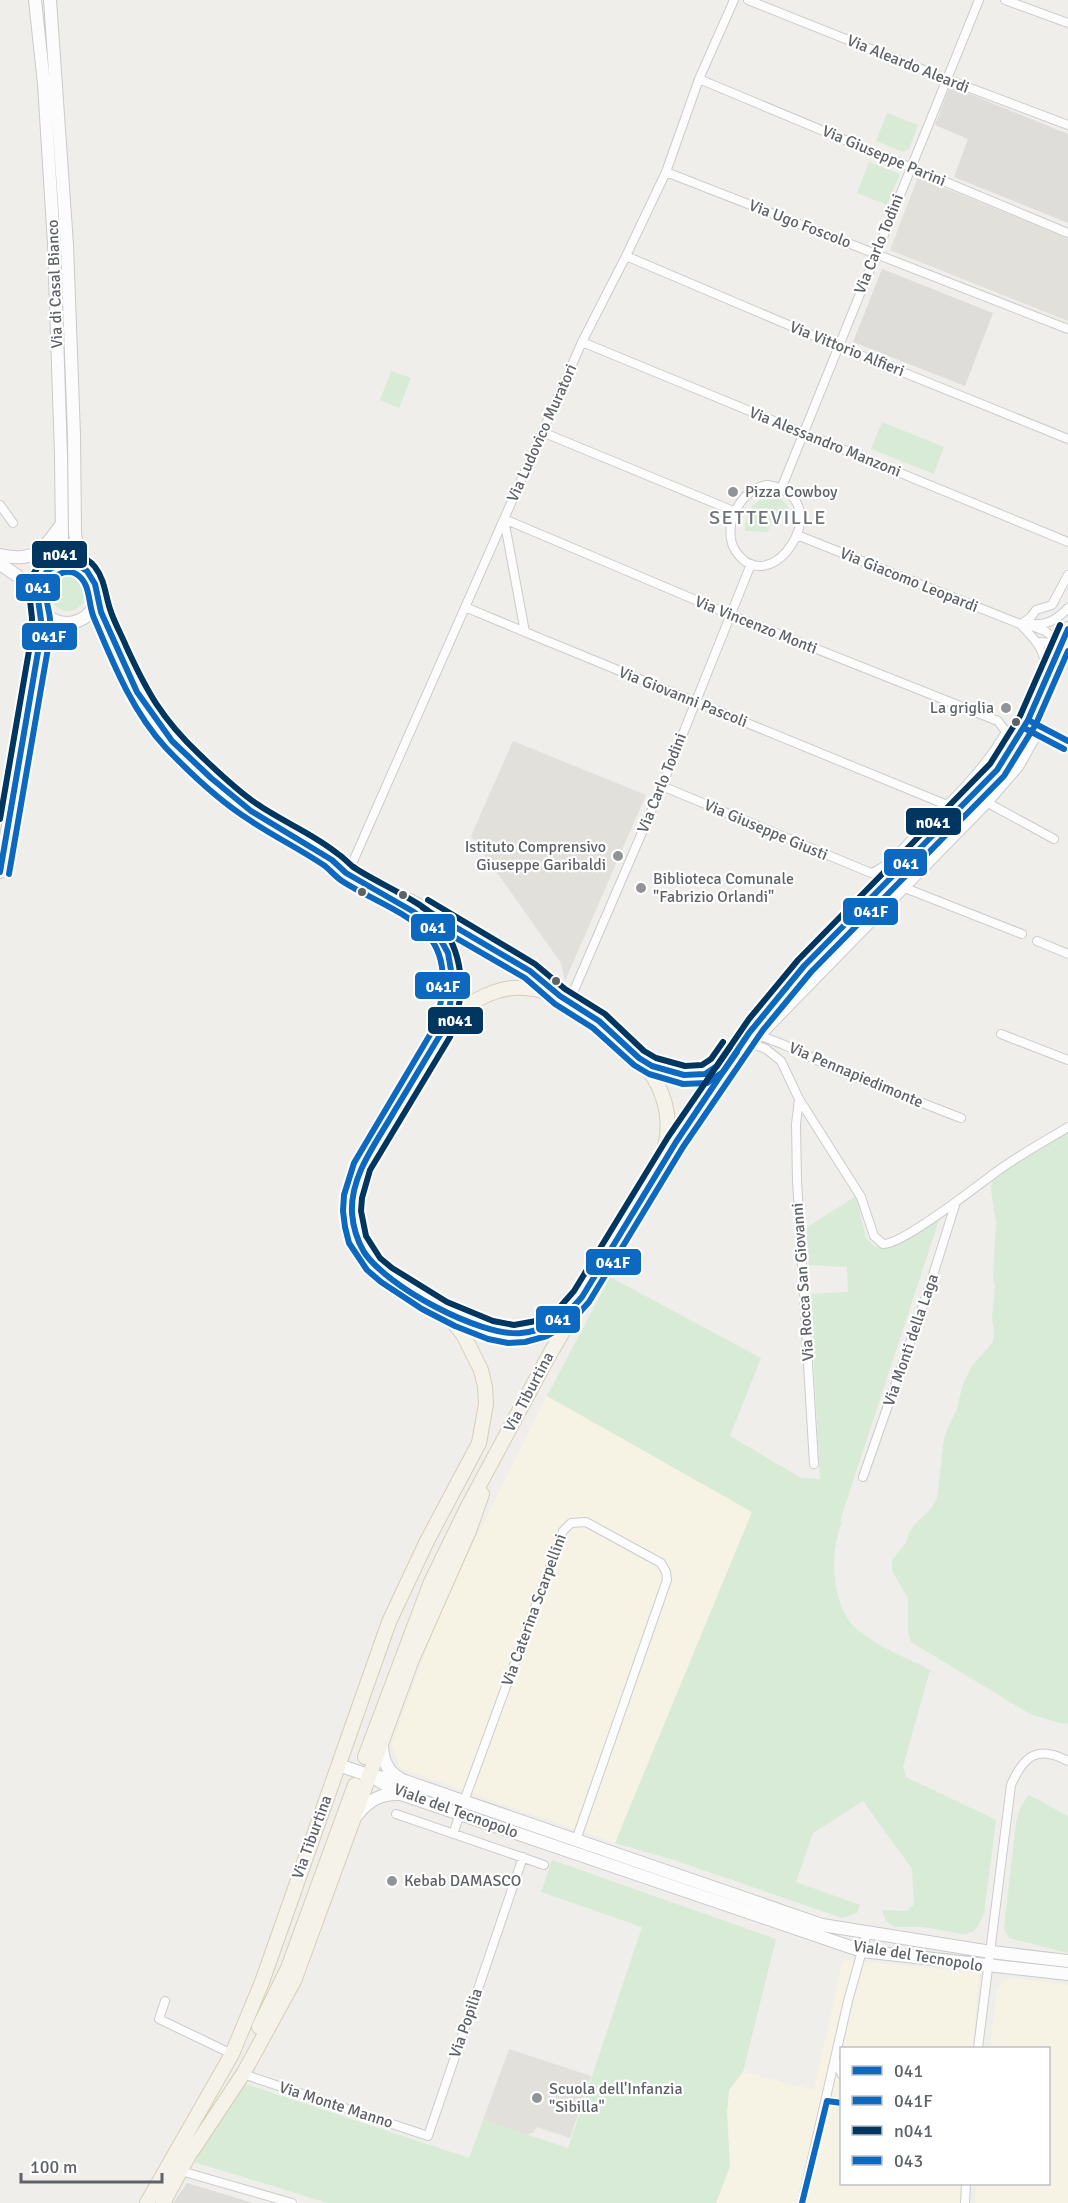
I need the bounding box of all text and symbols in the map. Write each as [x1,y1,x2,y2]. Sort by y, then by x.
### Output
street label: Via Aleardo Aleardi [844,30,972,98]
street label: Via Giuseppe Parini [819,121,949,191]
street label: Via Carlo Todini [850,191,908,297]
street label: Via Ugo Foscolo [746,195,854,253]
street label: Via di Casal Bianco [43,219,67,349]
street label: Via Vittorio Alfieri [787,317,907,381]
street label: Via Ludovico Muratori [503,361,581,505]
street label: Via Alessandro Manzoni [746,402,904,482]
place label: Pizza Cowboy [745,482,838,502]
marker: Pizza Cowboy [726,485,740,499]
district label: SETTEVILLE [709,505,827,530]
line badge: n041 [31,540,88,569]
street label: Via Giacomo Leopardi [837,543,981,617]
text: n041 [43,545,78,565]
line badge: 041 [15,573,61,602]
text: 041 [25,578,51,598]
street label: Via Vincenzo Monti [692,591,820,659]
line badge: 041F [21,622,78,651]
text: 041F [32,627,67,647]
street label: Via Giovanni Pascoli [616,662,750,732]
place label: La griglia [930,698,994,718]
marker: La griglia [999,701,1013,715]
unlabelled marker [1010,716,1022,728]
street label: Via Carlo Todini [633,730,691,836]
street label: Via Giuseppe Giusti [701,795,831,865]
line badge: n041 [905,807,962,836]
text: n041 [916,813,951,833]
place label: Istituto Comprensivo Giuseppe Garibaldi [465,837,606,875]
line badge: 041 [883,848,928,877]
marker: Istituto Comprensivo Giuseppe Garibaldi [611,849,625,863]
text: 041 [893,854,919,874]
place label: Biblioteca Comunale "Fabrizio Orlandi" [653,869,794,907]
marker: Biblioteca Comunale "Fabrizio Orlandi" [634,881,648,895]
unlabelled marker [356,886,368,898]
unlabelled marker [397,889,409,901]
line badge: 041F [842,897,899,926]
text: 041F [854,902,889,922]
line badge: 041 [410,913,456,942]
text: 041 [420,918,446,938]
line badge: 041F [414,971,471,1000]
unlabelled marker [550,975,562,987]
text: 041F [426,977,461,997]
line badge: n041 [427,1006,484,1035]
text: n041 [438,1011,473,1031]
street label: Via Pennapiedimonte [786,1038,926,1112]
street label: Via Rocca San Giovanni [787,1202,819,1362]
line badge: 041F [585,1248,642,1276]
text: 041F [596,1253,631,1273]
street label: Via Monti della Laga [879,1271,943,1409]
line badge: 041 [535,1305,581,1334]
text: 041 [545,1310,571,1330]
street label: Via Tiburtina [500,1349,558,1435]
street label: Via Caterina Scarpellini [497,1531,571,1689]
street label: Viale del Tecnopolo [391,1779,521,1843]
street label: Via Tiburtina [288,1792,336,1882]
place label: Kebab DAMASCO [404,1871,521,1891]
marker: Kebab DAMASCO [385,1874,399,1888]
street label: Viale del Tecnopolo [852,1936,984,1976]
street label: Via Popilia [445,1986,487,2060]
legend [840,2047,1050,2185]
text: 041 [894,2060,923,2082]
street label: Via Monte Manno [276,2077,396,2133]
place label: Scuola dell'Infanzia "Sibilla" [549,2079,683,2117]
text: 041F [894,2090,933,2112]
marker: Scuola dell'Infanzia "Sibilla" [530,2091,544,2105]
text: n041 [894,2120,933,2142]
scale bar [21,2146,162,2184]
text: 043 [894,2150,923,2172]
text: 100 m [30,2156,77,2178]

